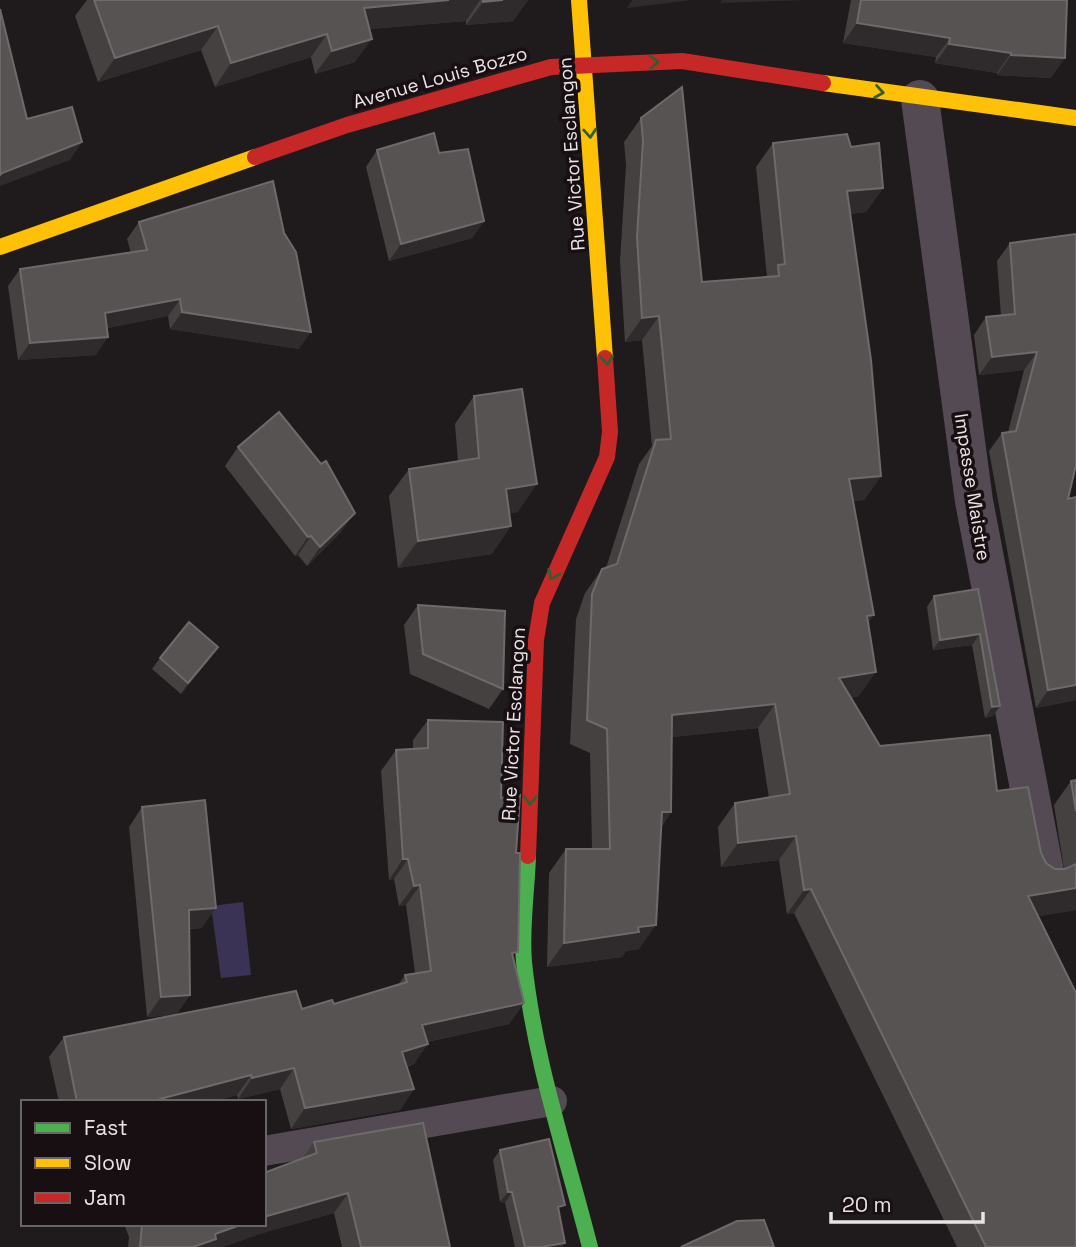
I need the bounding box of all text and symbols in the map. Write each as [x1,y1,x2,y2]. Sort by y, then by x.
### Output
street label: Avenue Louis Bozzo [350,41,530,114]
one-way arrow [648,55,659,70]
street label: Rue Victor Esclangon [552,56,591,252]
one-way arrow [873,84,885,99]
one-way arrow [583,128,598,139]
one-way arrow [599,355,614,366]
street label: Impasse Maistre [949,412,996,563]
one-way arrow [547,568,561,581]
street label: Rue Victor Esclangon [496,627,531,822]
one-way arrow [522,795,537,806]
legend [21,1100,266,1226]
text: Fast [84,1114,128,1141]
text: Slow [84,1149,132,1176]
scale bar [831,1180,983,1224]
text: Jam [84,1184,126,1211]
text: 20 m [842,1191,892,1218]

